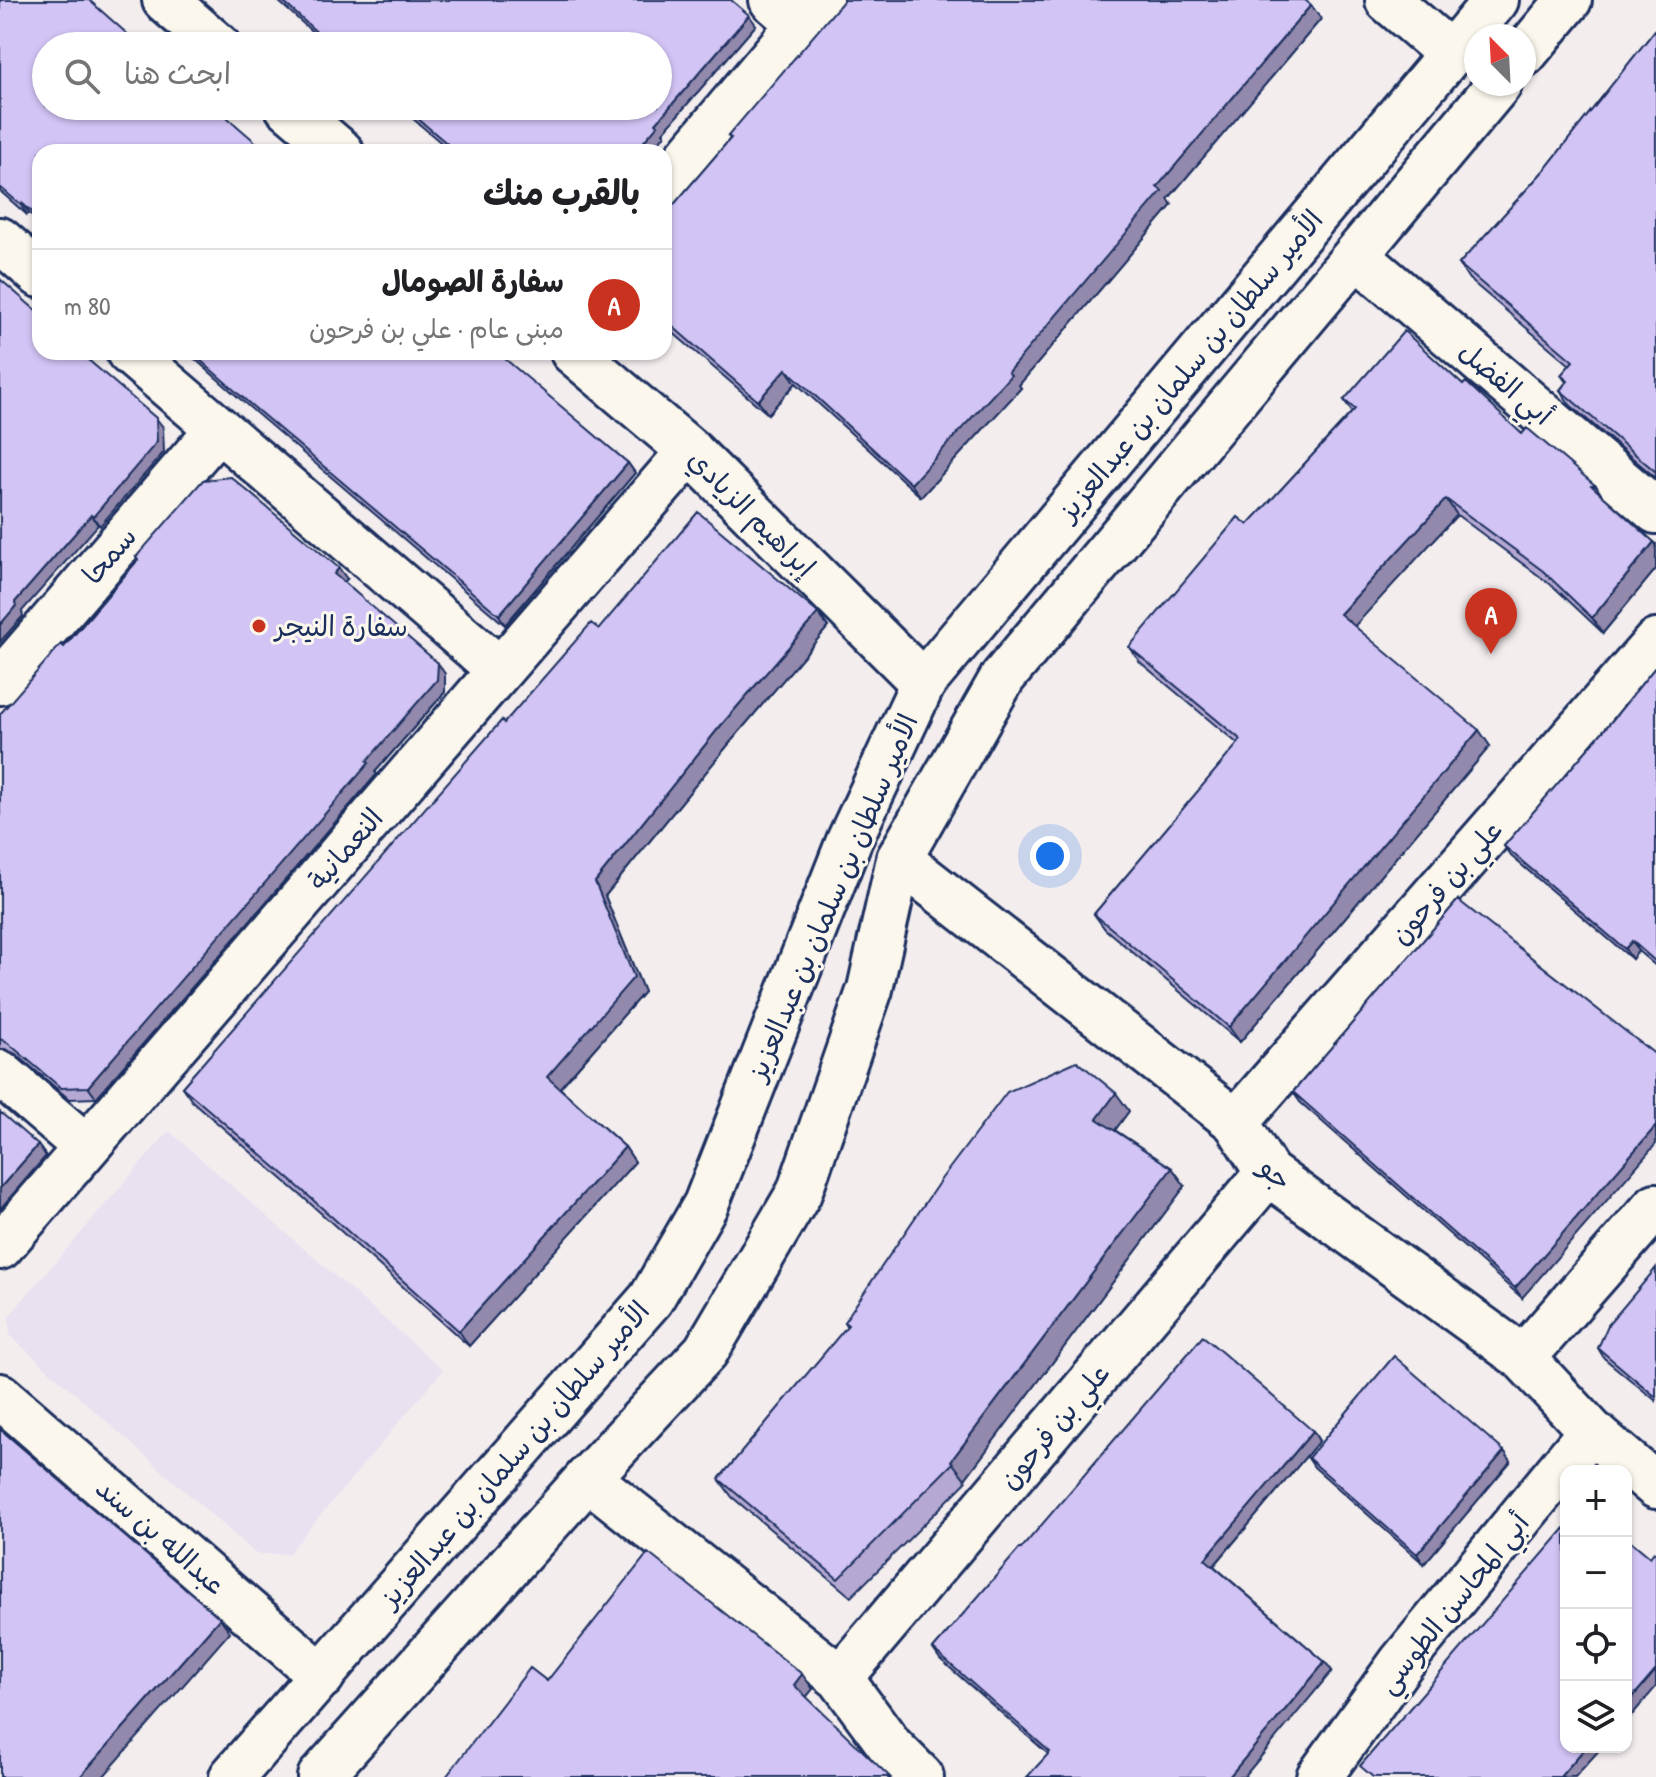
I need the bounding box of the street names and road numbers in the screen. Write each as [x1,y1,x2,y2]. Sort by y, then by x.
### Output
street label: الأمير سلطان بن سلمان بن عبدالعزيز [1047,202,1331,530]
street label: أبي الفضل [1447,332,1561,438]
street label: إبراهيم الزيادي [678,441,824,587]
street label: سمحا [73,518,145,592]
street label: الأمير سلطان بن سلمان بن عبدالعزيز [737,708,927,1088]
street label: النعمانية [299,800,391,898]
street label: علي بن فرحون [1381,811,1515,956]
street label: جو [1250,1148,1301,1199]
street label: الأمير سلطان بن سلمان بن عبدالعزيز [369,1293,658,1617]
street label: علي بن فرحون [990,1355,1123,1501]
street label: عبدالله بن سند [88,1469,234,1603]
street label: أبي المحاسن الطوسي [1368,1505,1542,1705]

